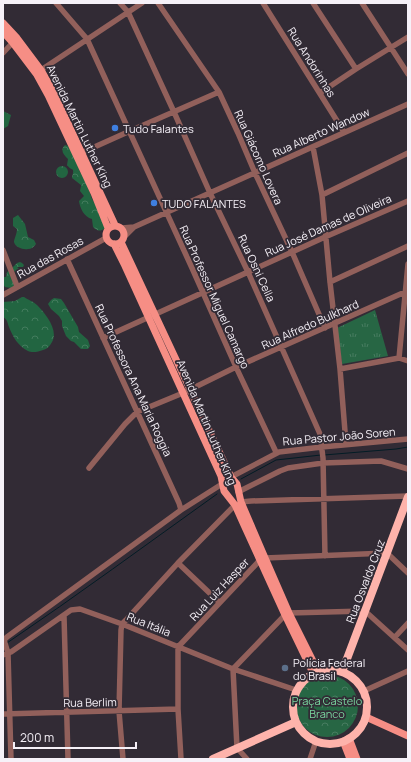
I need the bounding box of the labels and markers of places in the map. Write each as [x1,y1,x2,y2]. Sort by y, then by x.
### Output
place label: Tudo Falantes [123,121,194,136]
marker: Tudo Falantes [110,123,120,133]
place label: TUDO FALANTES [162,196,246,211]
marker: TUDO FALANTES [149,198,159,208]
place label: Polícia Federal do Brasil [293,655,365,683]
marker: Polícia Federal do Brasil [280,663,290,673]

